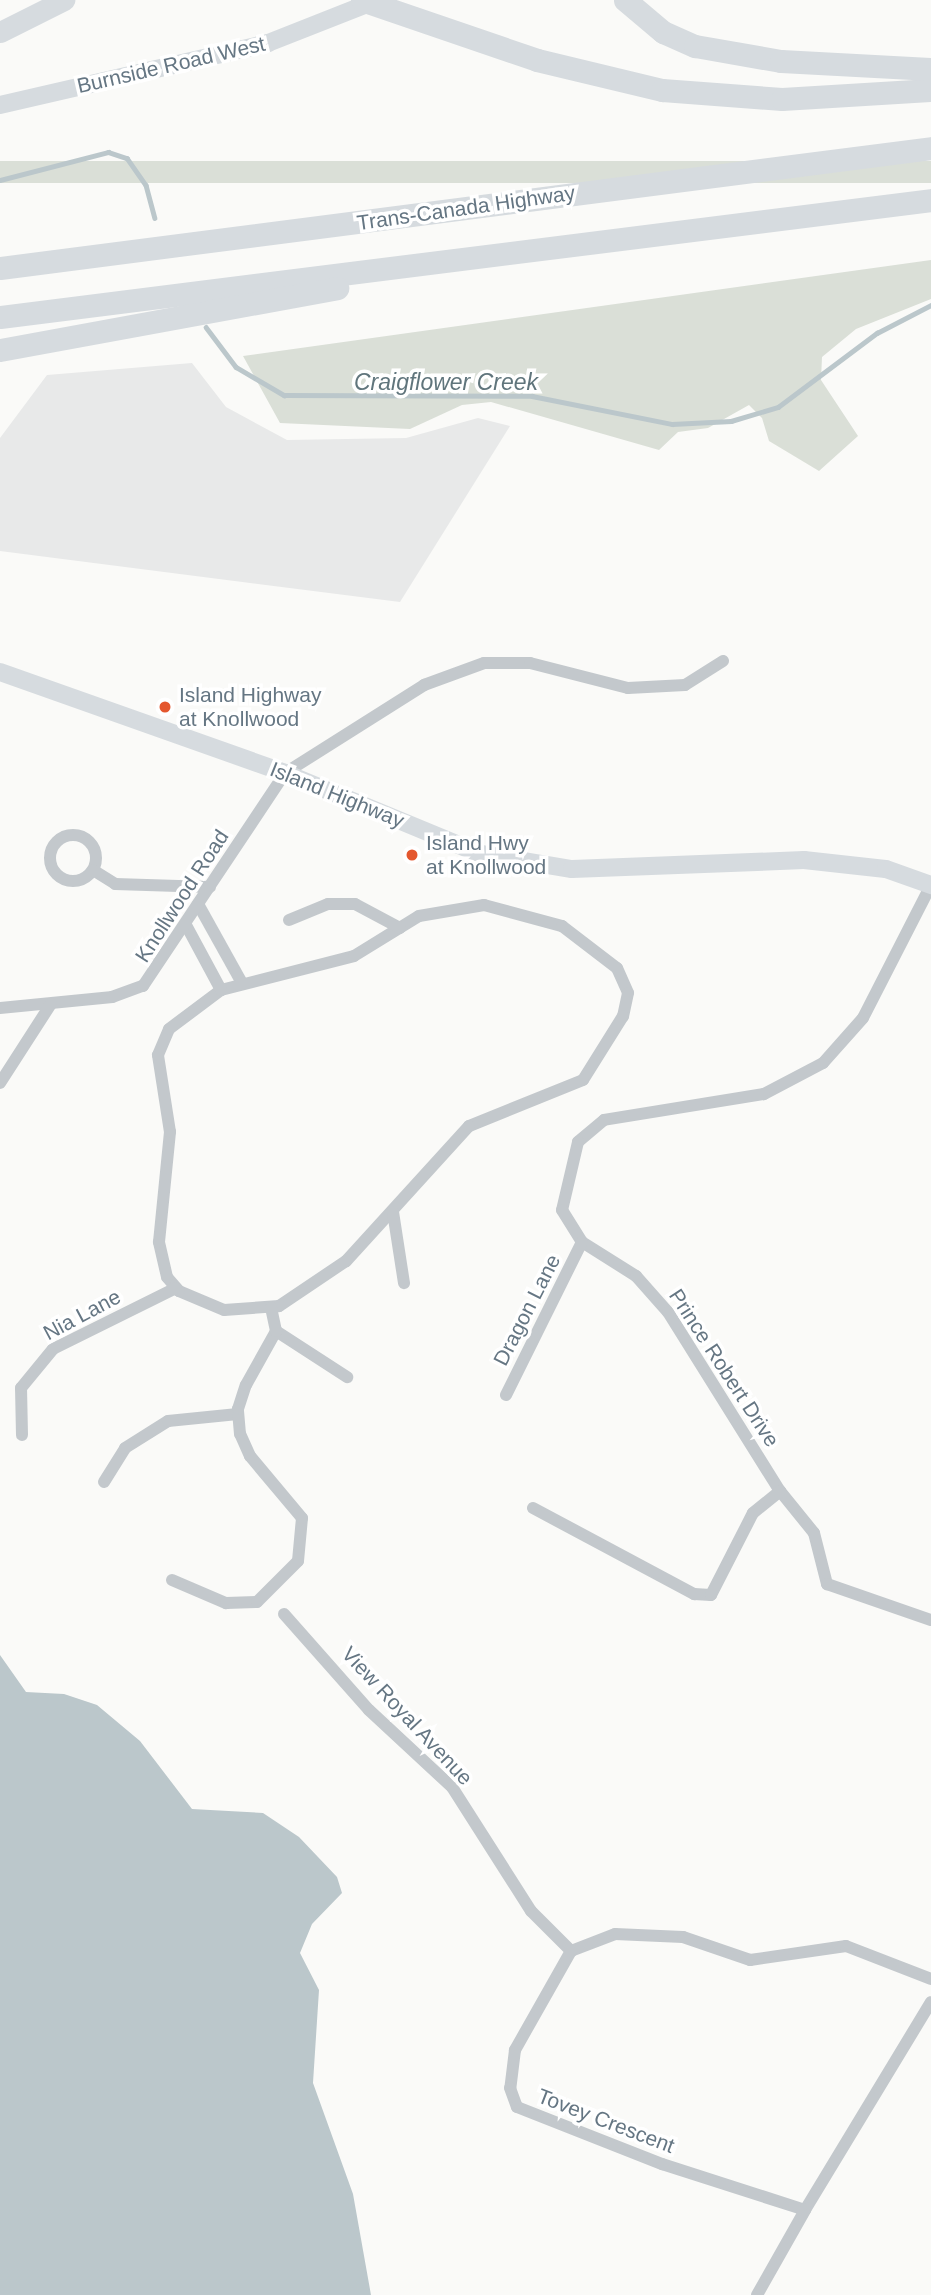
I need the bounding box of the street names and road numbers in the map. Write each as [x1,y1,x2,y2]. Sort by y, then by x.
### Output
street label: Burnside Road West [75,31,267,99]
street label: Trans-Canada Highway [355,180,577,236]
street label: Island Highway [266,757,408,833]
street label: Knollwood Road [130,825,234,967]
street label: Dragon Lane [488,1250,566,1370]
street label: Nia Lane [39,1284,125,1346]
street label: Prince Robert Drive [664,1284,784,1452]
street label: View Royal Avenue [336,1641,478,1791]
street label: Tovey Crescent [534,2083,678,2159]

